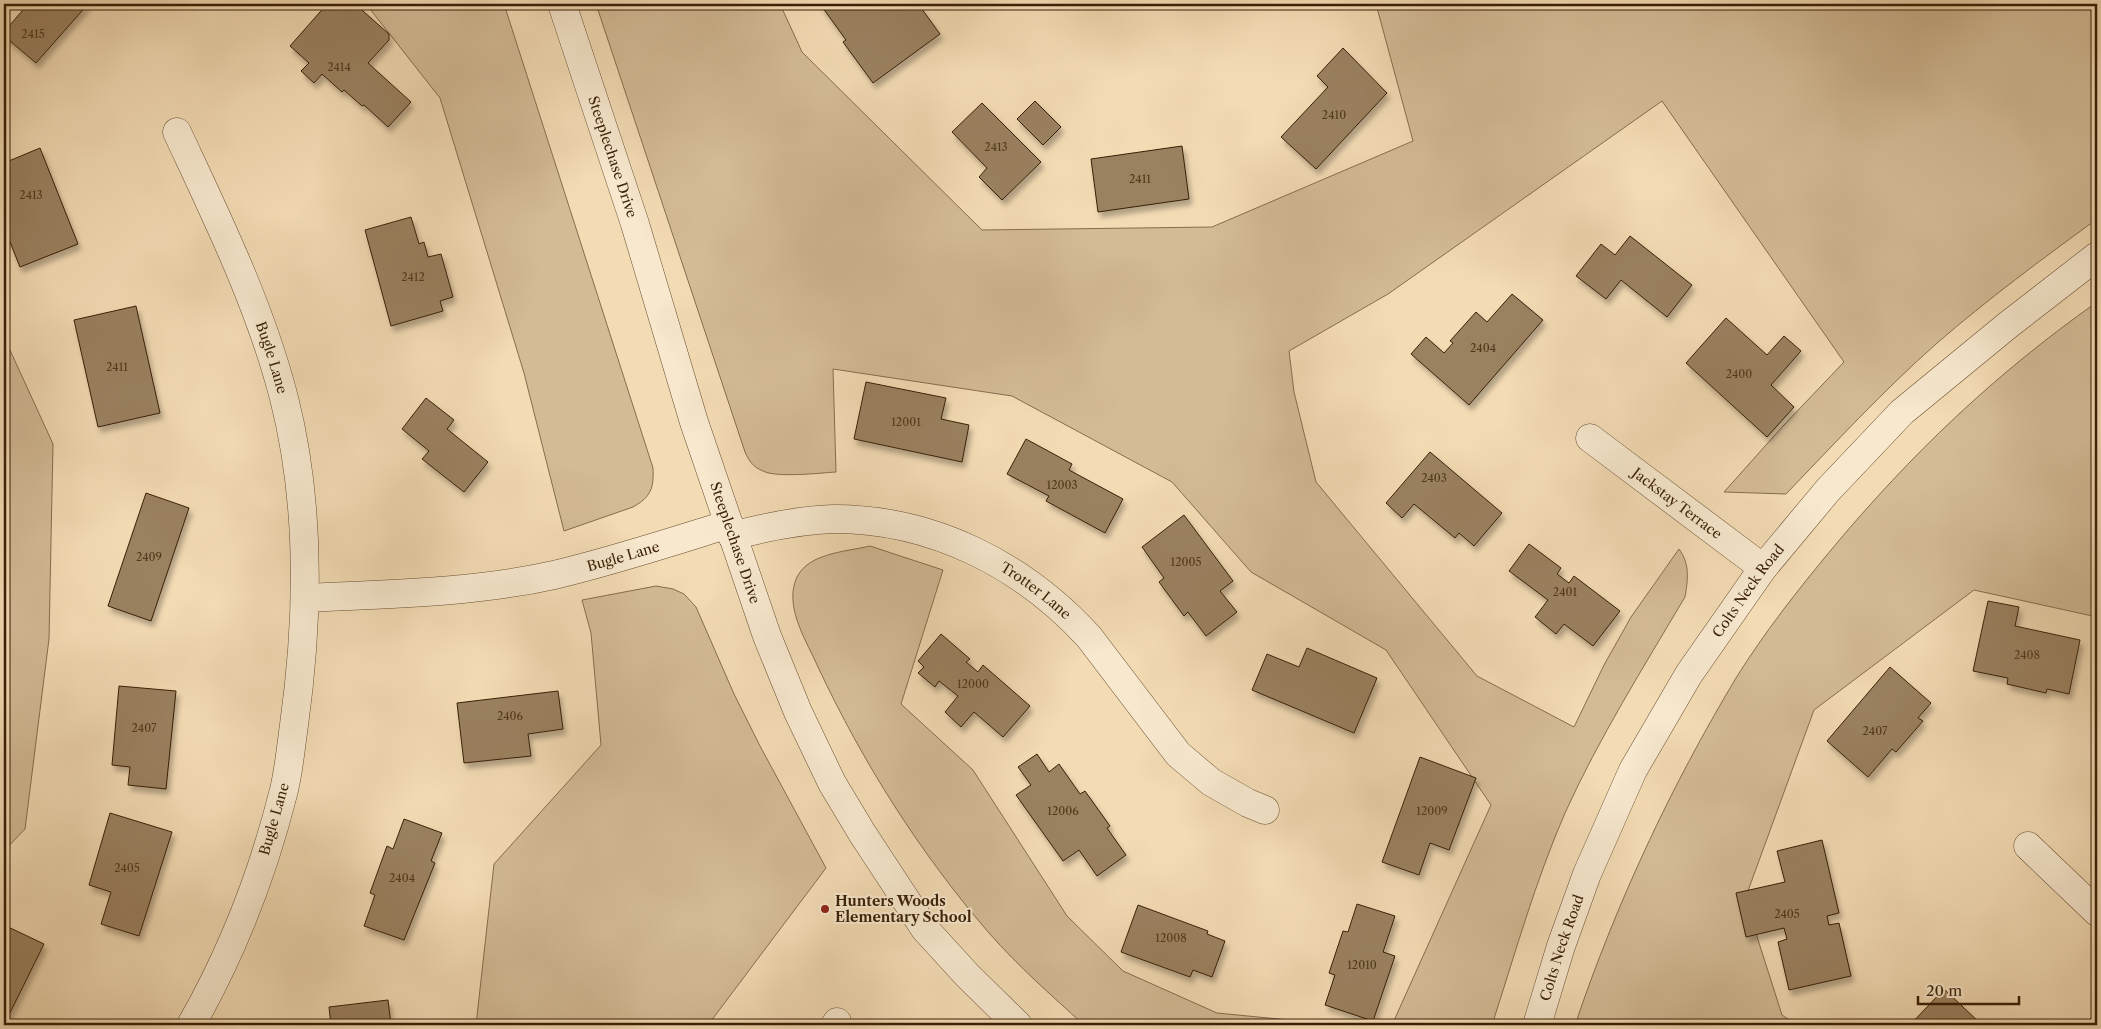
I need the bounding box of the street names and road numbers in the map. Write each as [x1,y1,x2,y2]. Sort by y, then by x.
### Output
street label: Steeplechase Drive [584,94,641,220]
street label: Bugle Lane [252,319,292,396]
street label: Jackstay Terrace [1627,463,1726,543]
street label: Steeplechase Drive [706,480,764,606]
street label: Bugle Lane [585,537,662,575]
street label: Colts Neck Road [1708,540,1788,641]
street label: Trotter Lane [997,558,1075,623]
street label: Bugle Lane [255,780,293,857]
street label: Colts Neck Road [1536,892,1588,1003]

